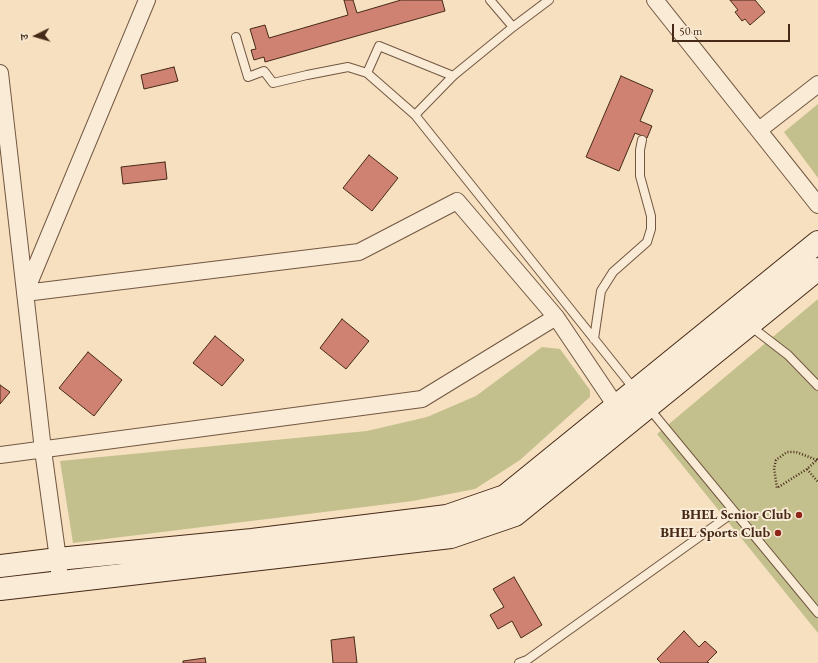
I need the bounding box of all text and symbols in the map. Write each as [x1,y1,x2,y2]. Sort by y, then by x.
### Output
north arrow [16,16,56,56]
scale bar [674,16,792,42]
text: 50 m [679,23,702,39]
text: उ [17,34,31,40]
place label: BHEL Senior Club [681,507,791,523]
marker: BHEL Senior Club [794,510,804,520]
place label: BHEL Sports Club [660,525,770,541]
marker: BHEL Sports Club [773,528,783,538]

